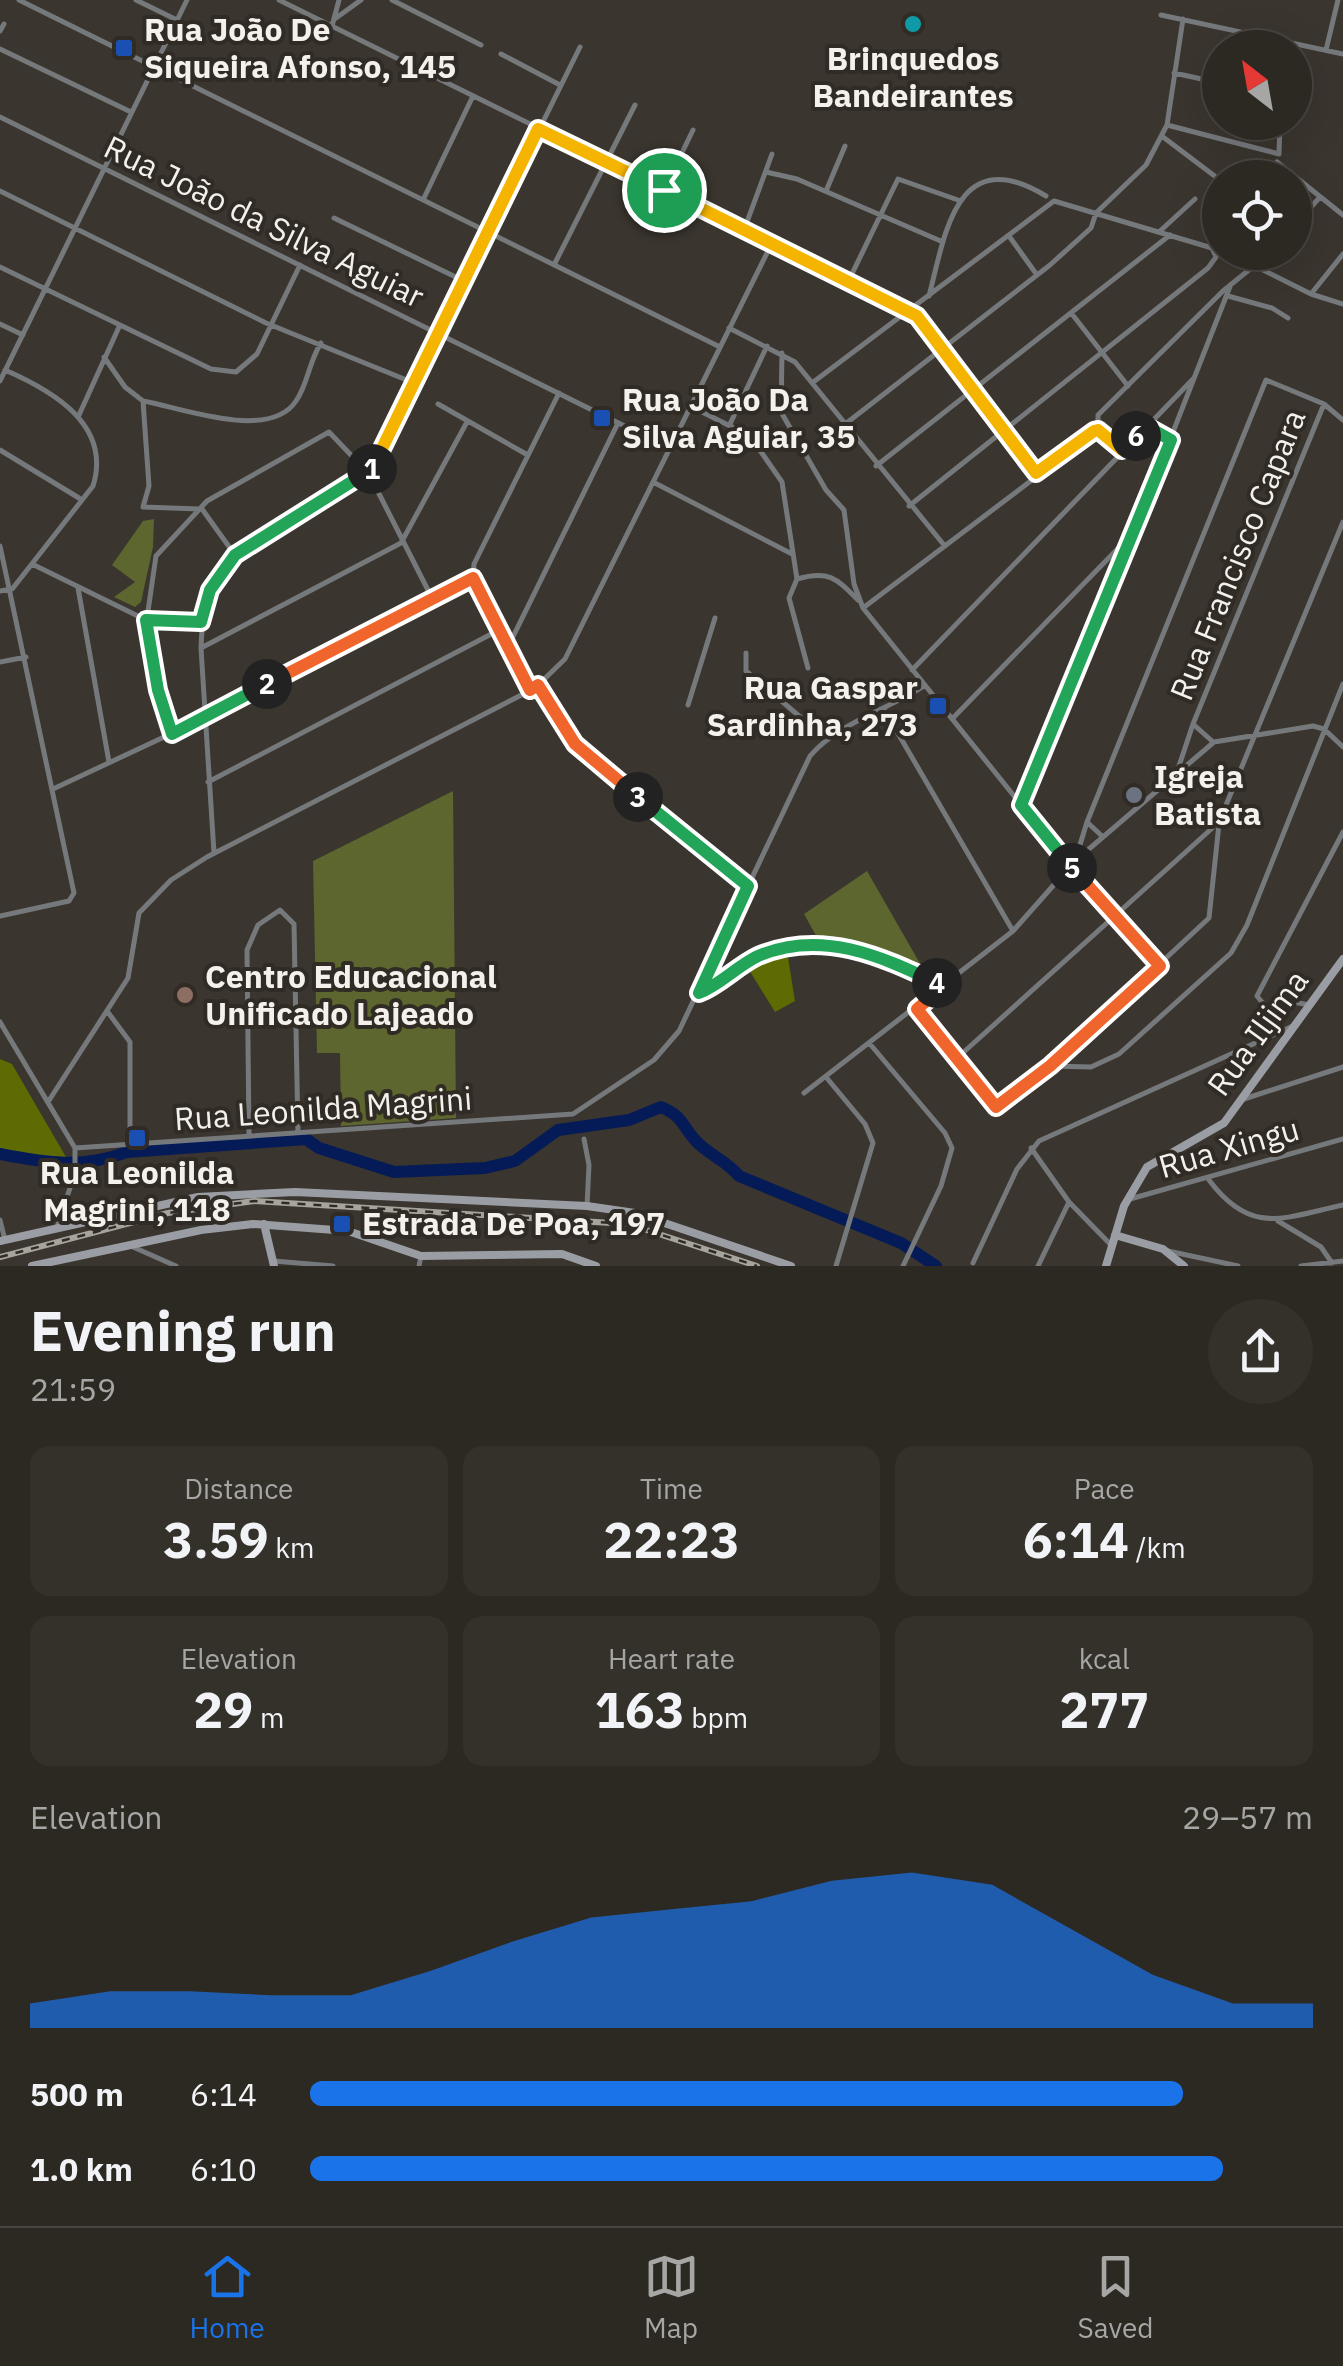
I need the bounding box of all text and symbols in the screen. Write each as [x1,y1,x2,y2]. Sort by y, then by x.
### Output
place label: Rua João De Siqueira Afonso, 145 [144,8,456,87]
marker: Brinquedos Bandeirantes [902,13,924,35]
north arrow [1202,30,1312,140]
map controls [1202,30,1312,270]
marker: Rua João De Siqueira Afonso, 145 [113,37,135,59]
place label: Brinquedos Bandeirantes [812,37,1014,116]
street label: Rua João da Silva Aguiar [98,125,431,317]
pin [622,148,707,233]
button: locate [1202,160,1312,270]
icon: arrive [637,163,692,218]
place label: Rua João Da Silva Aguiar, 35 [622,378,855,457]
street label: Rua Francisco Capara [1160,403,1315,706]
marker: Rua João Da Silva Aguiar, 35 [591,407,613,429]
pin: 6 [1111,411,1161,461]
text: 6 [1128,417,1144,454]
pin: 1 [347,444,397,494]
text: 1 [364,450,380,487]
pin: 2 [242,659,292,709]
text: 2 [259,665,275,702]
place label: Rua Gaspar Sardinha, 273 [707,666,918,745]
marker: Rua Gaspar Sardinha, 273 [927,695,949,717]
place label: Igreja Batista [1154,755,1261,834]
pin: 3 [613,772,663,822]
text: 3 [630,778,646,815]
marker: Igreja Batista [1123,784,1145,806]
pin: 5 [1047,843,1097,893]
text: 5 [1064,849,1080,886]
place label: Centro Educacional Unificado Lajeado [205,955,497,1034]
pin: 4 [912,958,962,1008]
street label: Rua Iljima [1197,961,1317,1104]
text: 4 [929,964,945,1001]
marker: Centro Educacional Unificado Lajeado [174,984,196,1006]
street label: Rua Leonilda Magrini [173,1077,473,1139]
street label: Rua Xingu [1154,1107,1304,1187]
marker: Rua Leonilda Magrini, 118 [126,1127,148,1149]
place label: Rua Leonilda Magrini, 118 [40,1151,234,1230]
place label: Estrada De Poa, 197 [362,1202,665,1244]
marker: Estrada De Poa, 197 [331,1213,353,1235]
text: Evening run [30,1295,336,1366]
button: share [1208,1299,1313,1404]
text: 21:59 [30,1368,116,1410]
text: Distance [184,1470,293,1507]
text: Time [640,1470,703,1507]
text: Pace [1074,1470,1135,1507]
text: 3.59 [163,1507,269,1572]
text: 22:23 [603,1507,740,1572]
text: 6:14 [1023,1507,1129,1572]
text: km [269,1529,314,1566]
text: /km [1129,1529,1186,1566]
text: Elevation [181,1640,297,1677]
text: Heart rate [608,1640,735,1677]
text: kcal [1079,1640,1130,1677]
text: 29 [193,1677,253,1742]
text: 163 [595,1677,685,1742]
text: 277 [1059,1677,1149,1742]
text: m [253,1699,284,1736]
text: bpm [685,1699,748,1736]
text: Elevation [30,1796,163,1838]
text: 29–57 m [1182,1796,1313,1838]
text: 500 m [30,2073,124,2115]
text: 6:14 [190,2073,257,2115]
text: 1.0 km [30,2148,133,2190]
text: 6:10 [190,2148,257,2190]
tab: Home [189,2249,265,2346]
tab: Map [644,2249,699,2346]
tab: Saved [1077,2249,1154,2346]

